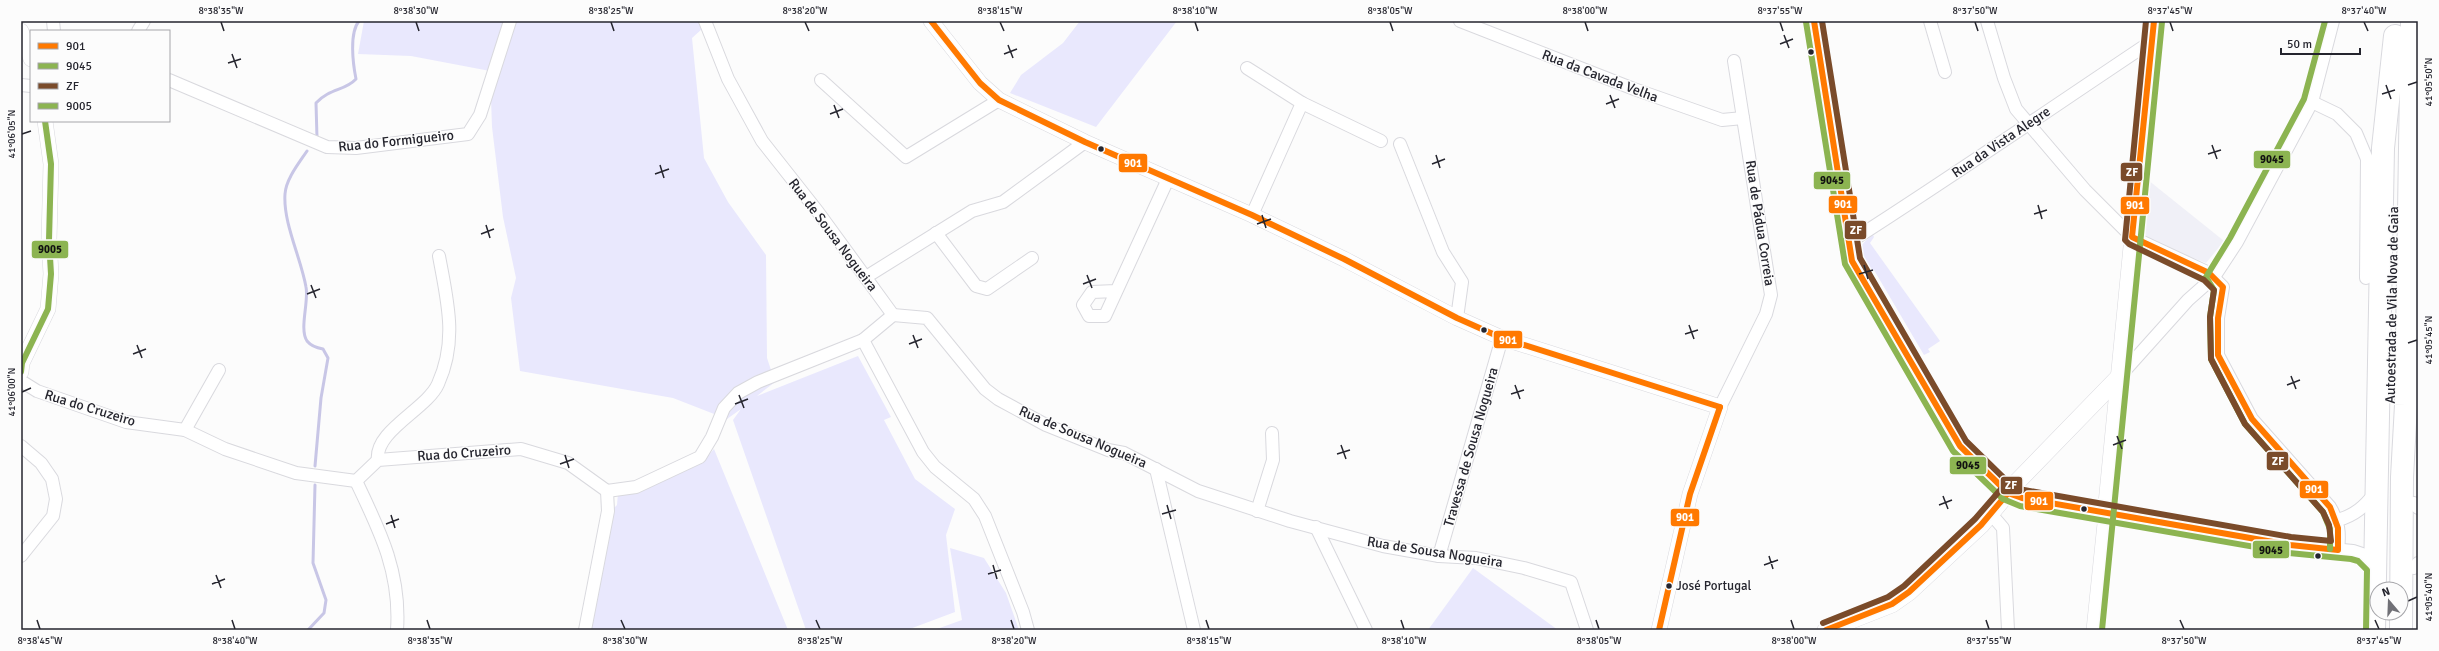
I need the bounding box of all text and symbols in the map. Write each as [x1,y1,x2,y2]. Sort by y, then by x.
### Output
text: 8°38'35"W [198,5,244,17]
text: 8°38'30"W [393,5,439,17]
text: 8°38'25"W [588,5,634,17]
text: 8°38'20"W [782,5,828,17]
text: 8°38'15"W [977,5,1023,17]
text: 8°38'10"W [1172,5,1218,17]
text: 8°38'05"W [1367,5,1413,17]
text: 8°38'00"W [1562,5,1608,17]
text: 8°37'55"W [1757,5,1803,17]
text: 8°37'50"W [1952,5,1998,17]
text: 8°37'45"W [2147,5,2193,17]
text: 8°37'40"W [2341,5,2387,17]
legend [30,30,170,122]
scale bar [2281,30,2360,56]
text: 50 m [2287,37,2312,52]
text: 901 [66,39,85,54]
street label: Rua da Cavada Velha [1540,46,1660,106]
unlabelled marker [1806,47,1816,57]
text: 41°05'50"N [2423,58,2435,106]
text: 9045 [66,59,92,74]
text: ZF [66,79,79,94]
text: 9005 [66,99,92,114]
street label: Rua da Vista Alegre [1948,103,2054,181]
text: 41°06'05"N [6,110,18,158]
street label: Rua do Formigueiro [337,126,455,156]
unlabelled marker [1096,144,1106,154]
line badge: 9045 [2253,150,2291,169]
line badge: 901 [1118,153,1148,173]
text: 9045 [2260,153,2284,166]
text: 901 [1124,157,1142,170]
street label: Rua de Pádua Correia [1742,159,1778,287]
line badge: ZF [2120,162,2143,182]
text: ZF [2126,166,2138,179]
line badge: 9045 [1813,171,1851,190]
text: 9045 [1820,174,1844,187]
street label: Rua de Sousa Nogueira [785,175,881,295]
line badge: 901 [1828,195,1858,214]
line badge: 901 [2120,196,2150,215]
text: 901 [1834,198,1852,211]
text: 901 [2126,199,2144,212]
street label: Autoestrada de Vila Nova de Gaia [2382,206,2402,404]
line badge: ZF [1844,220,1867,240]
text: ZF [1850,224,1862,237]
line badge: 9005 [31,240,69,259]
text: 9005 [38,243,62,256]
text: 41°05'45"N [2423,316,2435,364]
unlabelled marker [1479,325,1489,335]
line badge: 901 [1493,330,1523,349]
text: 901 [1499,334,1517,347]
street label: Travessa de Sousa Nogueira [1440,365,1502,529]
text: 41°06'00"N [6,368,18,416]
street label: Rua do Cruzeiro [43,386,137,430]
street label: Rua de Sousa Nogueira [1017,402,1149,472]
street label: Rua do Cruzeiro [417,441,511,465]
line badge: ZF [2266,451,2289,471]
text: ZF [2272,455,2284,468]
line badge: 9045 [1949,456,1987,475]
text: 9045 [1956,459,1980,472]
line badge: ZF [2000,476,2023,495]
text: ZF [2005,479,2017,492]
line badge: 901 [2299,480,2329,499]
text: 901 [2305,483,2323,496]
line badge: 901 [2024,491,2054,511]
text: 901 [2030,495,2048,508]
unlabelled marker [2079,504,2089,514]
line badge: 901 [1670,508,1700,527]
text: 901 [1676,511,1694,524]
street label: Rua de Sousa Nogueira [1366,533,1504,571]
line badge: 9045 [2252,540,2290,559]
text: 9045 [2259,544,2283,557]
unlabelled marker [2313,551,2323,561]
text: 41°05'40"N [2423,573,2435,621]
place label: José Portugal [1676,578,1752,594]
marker: José Portugal [1664,581,1674,591]
north arrow [2369,581,2409,621]
text: N [2380,585,2392,599]
text: 8°38'45"W [17,635,63,647]
text: 8°38'40"W [212,635,258,647]
text: 8°38'35"W [407,635,453,647]
text: 8°38'30"W [602,635,648,647]
text: 8°38'25"W [797,635,843,647]
text: 8°38'20"W [991,635,1037,647]
text: 8°38'15"W [1186,635,1232,647]
text: 8°38'10"W [1381,635,1427,647]
text: 8°38'05"W [1576,635,1622,647]
text: 8°38'00"W [1771,635,1817,647]
text: 8°37'55"W [1966,635,2012,647]
text: 8°37'50"W [2161,635,2207,647]
text: 8°37'45"W [2356,635,2402,647]

